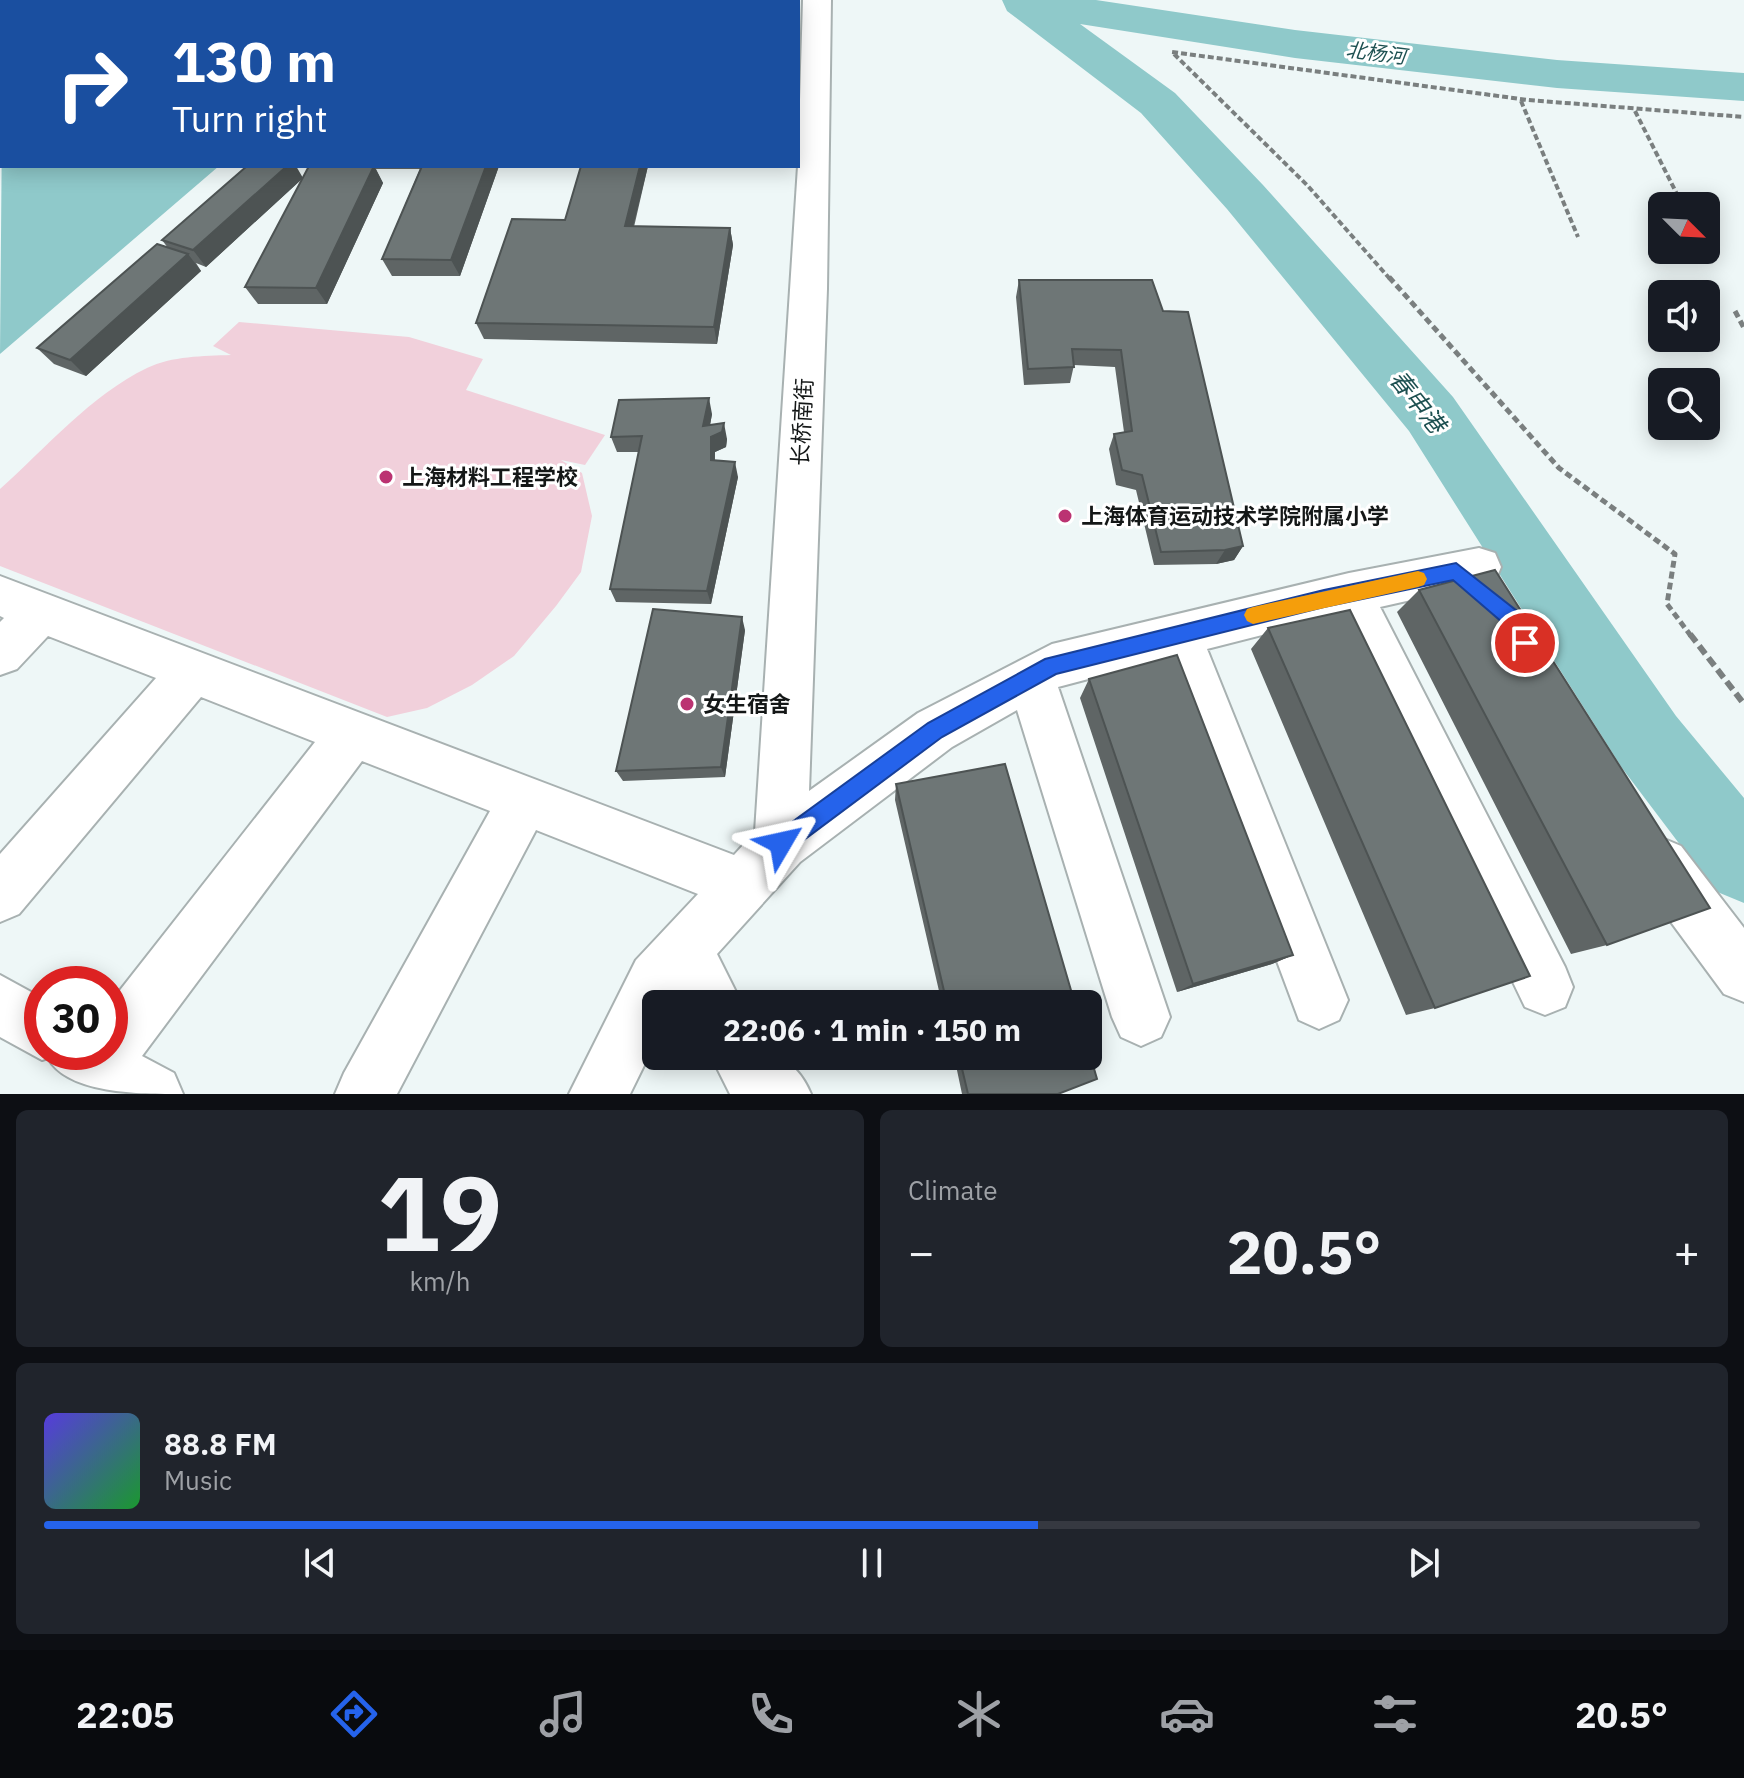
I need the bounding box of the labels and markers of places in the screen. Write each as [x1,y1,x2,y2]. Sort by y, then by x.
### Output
place label: 上海材料工程学校 [402,462,578,491]
marker: 上海材料工程学校 [377,468,395,486]
place label: 上海体育运动技术学院附属小学 [1081,501,1389,530]
marker: 上海体育运动技术学院附属小学 [1056,507,1074,525]
pin [1491,609,1559,677]
place label: 女生宿舍 [703,689,791,718]
marker: 女生宿舍 [678,695,696,713]

